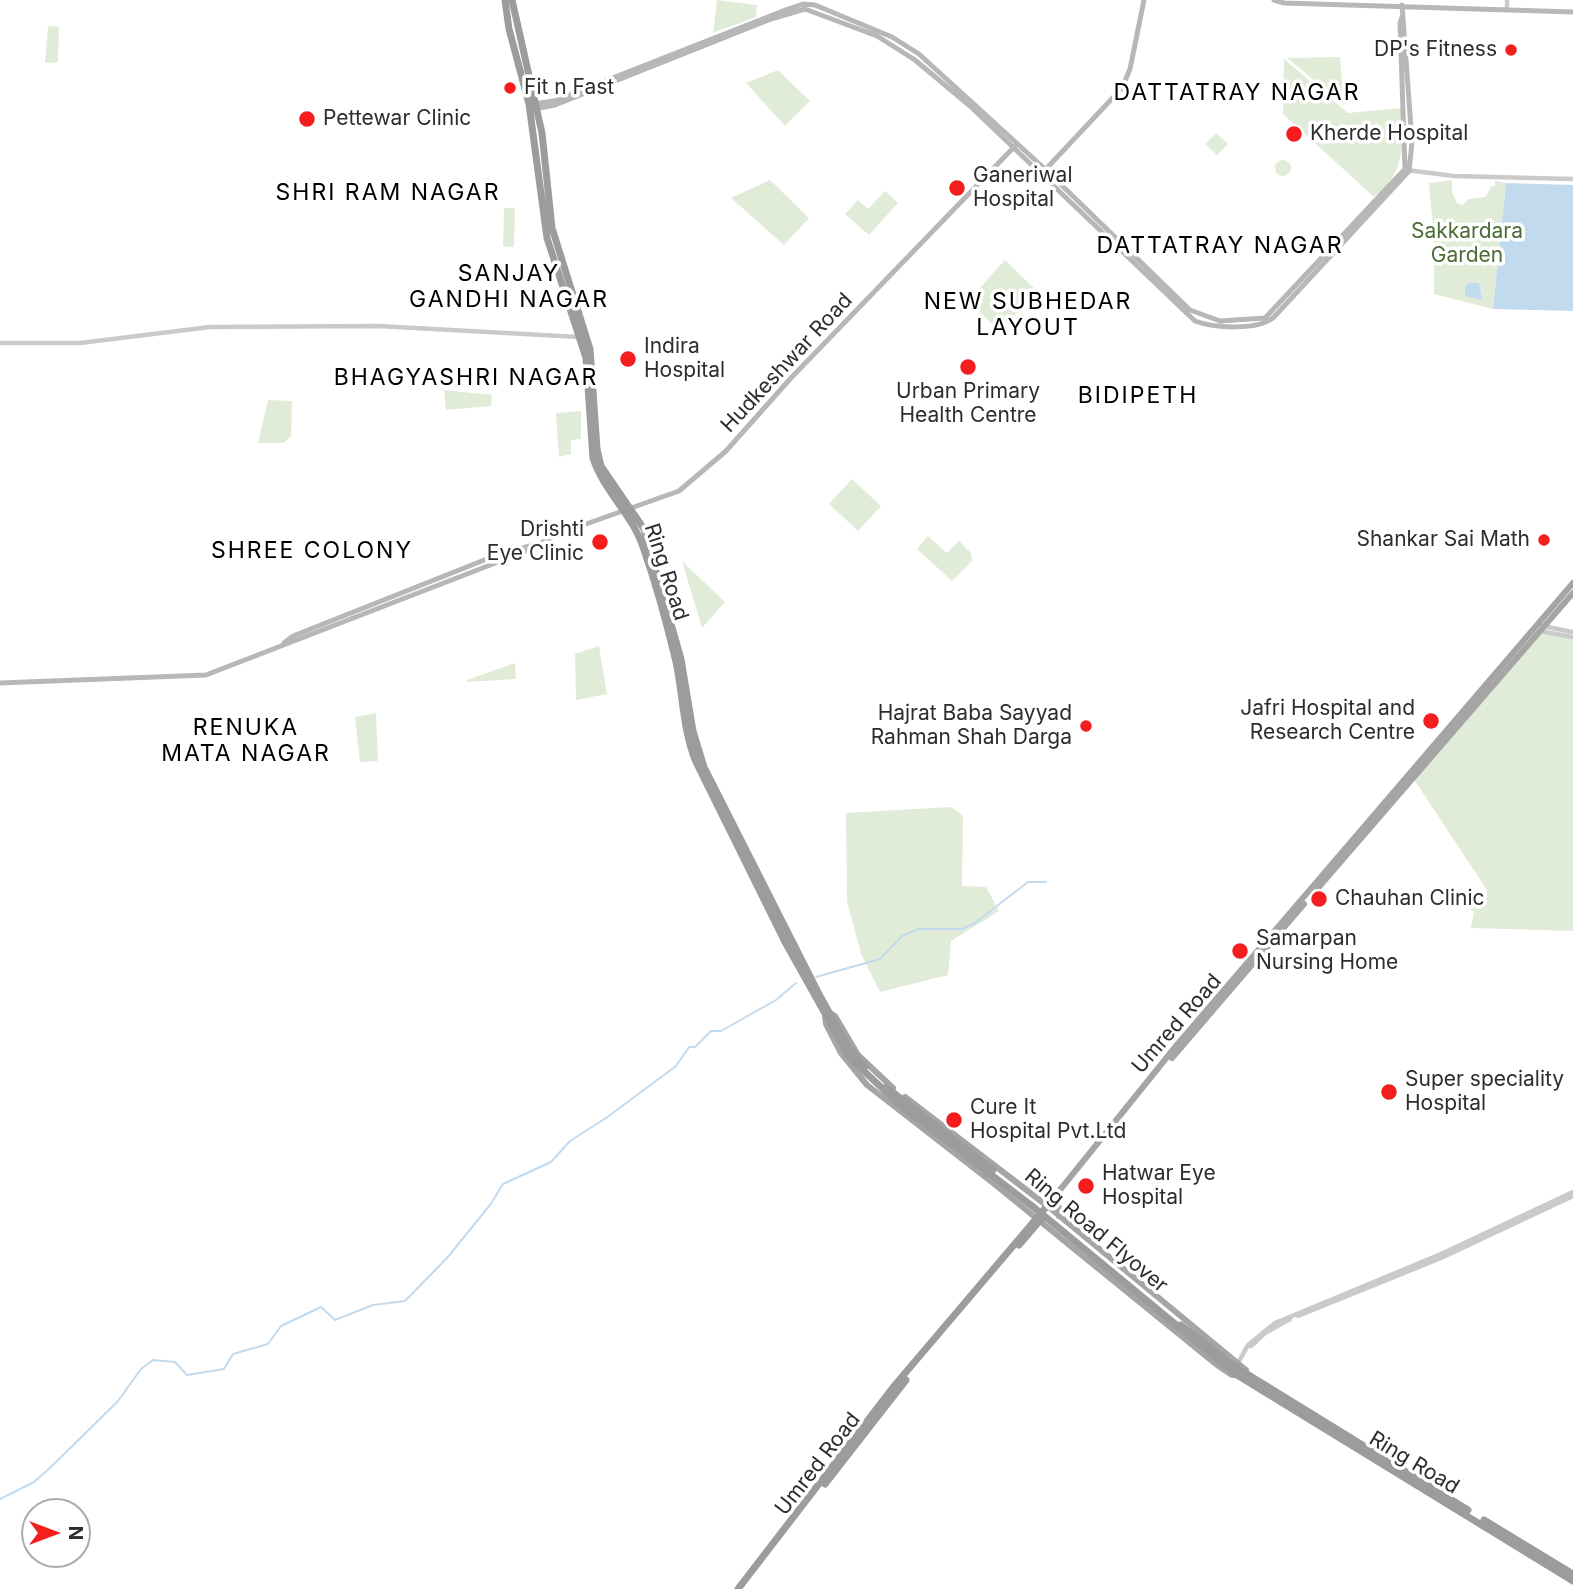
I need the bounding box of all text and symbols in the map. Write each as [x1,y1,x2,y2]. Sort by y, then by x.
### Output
place label: DP's Fitness [1374,37,1497,63]
marker: DP's Fitness [1503,42,1519,58]
place label: Fit n Fast [524,75,614,101]
district label: DATTATRAY NAGAR [1115,79,1359,107]
marker: Fit n Fast [502,80,518,96]
place label: Pettewar Clinic [323,106,471,132]
marker: Pettewar Clinic [297,109,317,129]
place label: Kherde Hospital [1310,121,1468,147]
marker: Kherde Hospital [1284,124,1304,144]
place label: Ganeriwal Hospital [973,163,1072,213]
marker: Ganeriwal Hospital [947,178,967,198]
district label: SHRI RAM NAGAR [277,179,499,207]
park label: Sakkardara Garden [1411,219,1523,269]
district label: DATTATRAY NAGAR [1098,232,1342,260]
district label: SANJAY GANDHI NAGAR [411,260,607,314]
street label: Hudkeshwar Road [716,288,858,438]
district label: NEW SUBHEDAR LAYOUT [925,288,1131,342]
place label: Indira Hospital [644,334,725,384]
marker: Indira Hospital [618,349,638,369]
marker: Urban Primary Health Centre [958,357,978,377]
district label: BHAGYASHRI NAGAR [336,364,596,392]
place label: Urban Primary Health Centre [896,379,1040,429]
district label: BIDIPETH [1079,382,1197,410]
place label: Drishti Eye Clinic [487,517,584,567]
street label: Ring Road [638,520,694,624]
place label: Shankar Sai Math [1356,527,1530,553]
marker: Drishti Eye Clinic [590,532,610,552]
marker: Shankar Sai Math [1536,532,1552,548]
district label: SHREE COLONY [212,537,412,565]
place label: Jafri Hospital and Research Centre [1240,696,1415,746]
place label: Hajrat Baba Sayyad Rahman Shah Darga [871,701,1072,751]
marker: Jafri Hospital and Research Centre [1421,711,1441,731]
district label: RENUKA MATA NAGAR [162,714,330,768]
marker: Hajrat Baba Sayyad Rahman Shah Darga [1078,718,1094,734]
place label: Chauhan Clinic [1335,886,1484,912]
marker: Chauhan Clinic [1309,889,1329,909]
place label: Samarpan Nursing Home [1256,926,1398,976]
marker: Samarpan Nursing Home [1230,941,1250,961]
street label: Umred Road [1127,969,1227,1079]
place label: Super speciality Hospital [1405,1067,1564,1117]
marker: Super speciality Hospital [1379,1082,1399,1102]
place label: Cure It Hospital Pvt.Ltd [970,1095,1126,1145]
marker: Cure It Hospital Pvt.Ltd [944,1110,964,1130]
place label: Hatwar Eye Hospital [1102,1161,1216,1211]
street label: Ring Road Flyover [1019,1164,1173,1298]
marker: Hatwar Eye Hospital [1076,1176,1096,1196]
street label: Umred Road [770,1408,866,1520]
street label: Ring Road [1364,1426,1464,1500]
north arrow [21,1498,91,1568]
text: N [64,1526,87,1540]

